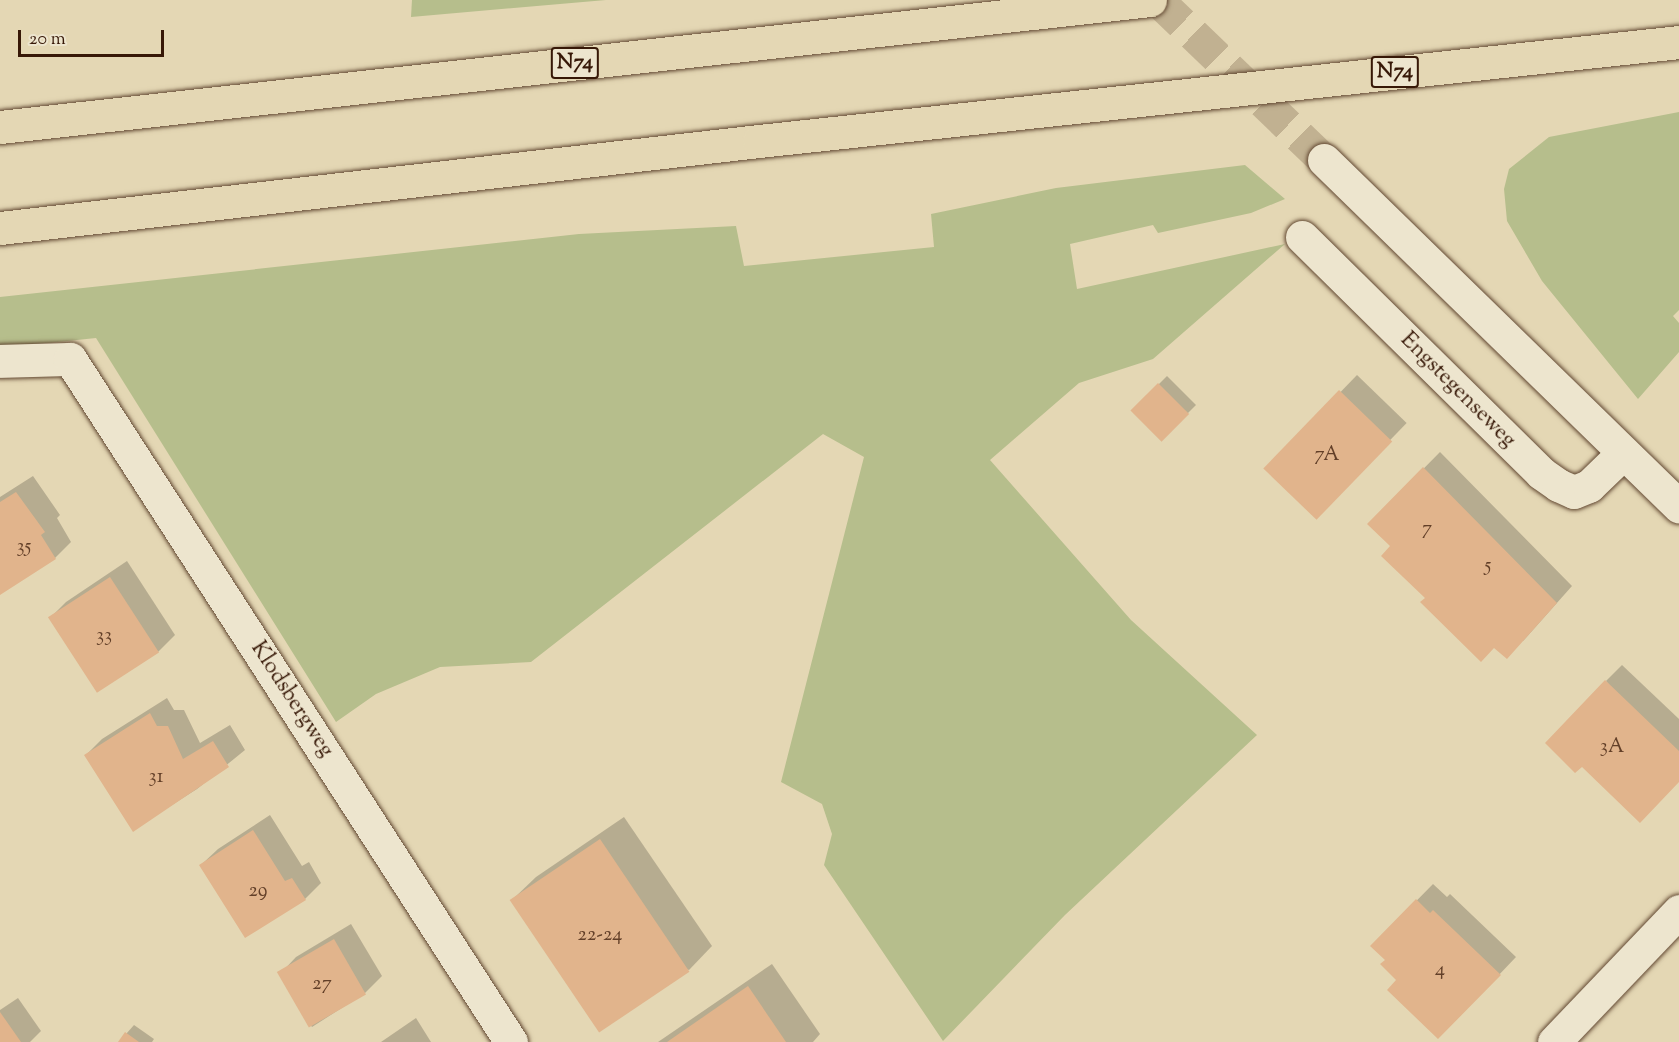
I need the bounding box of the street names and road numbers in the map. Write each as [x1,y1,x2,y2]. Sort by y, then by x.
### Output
road number: N74 [550,45,600,81]
road number: N74 [1370,54,1420,90]
street label: Engstegenseweg [1394,328,1520,454]
street label: Klodsbergweg [244,637,338,763]

